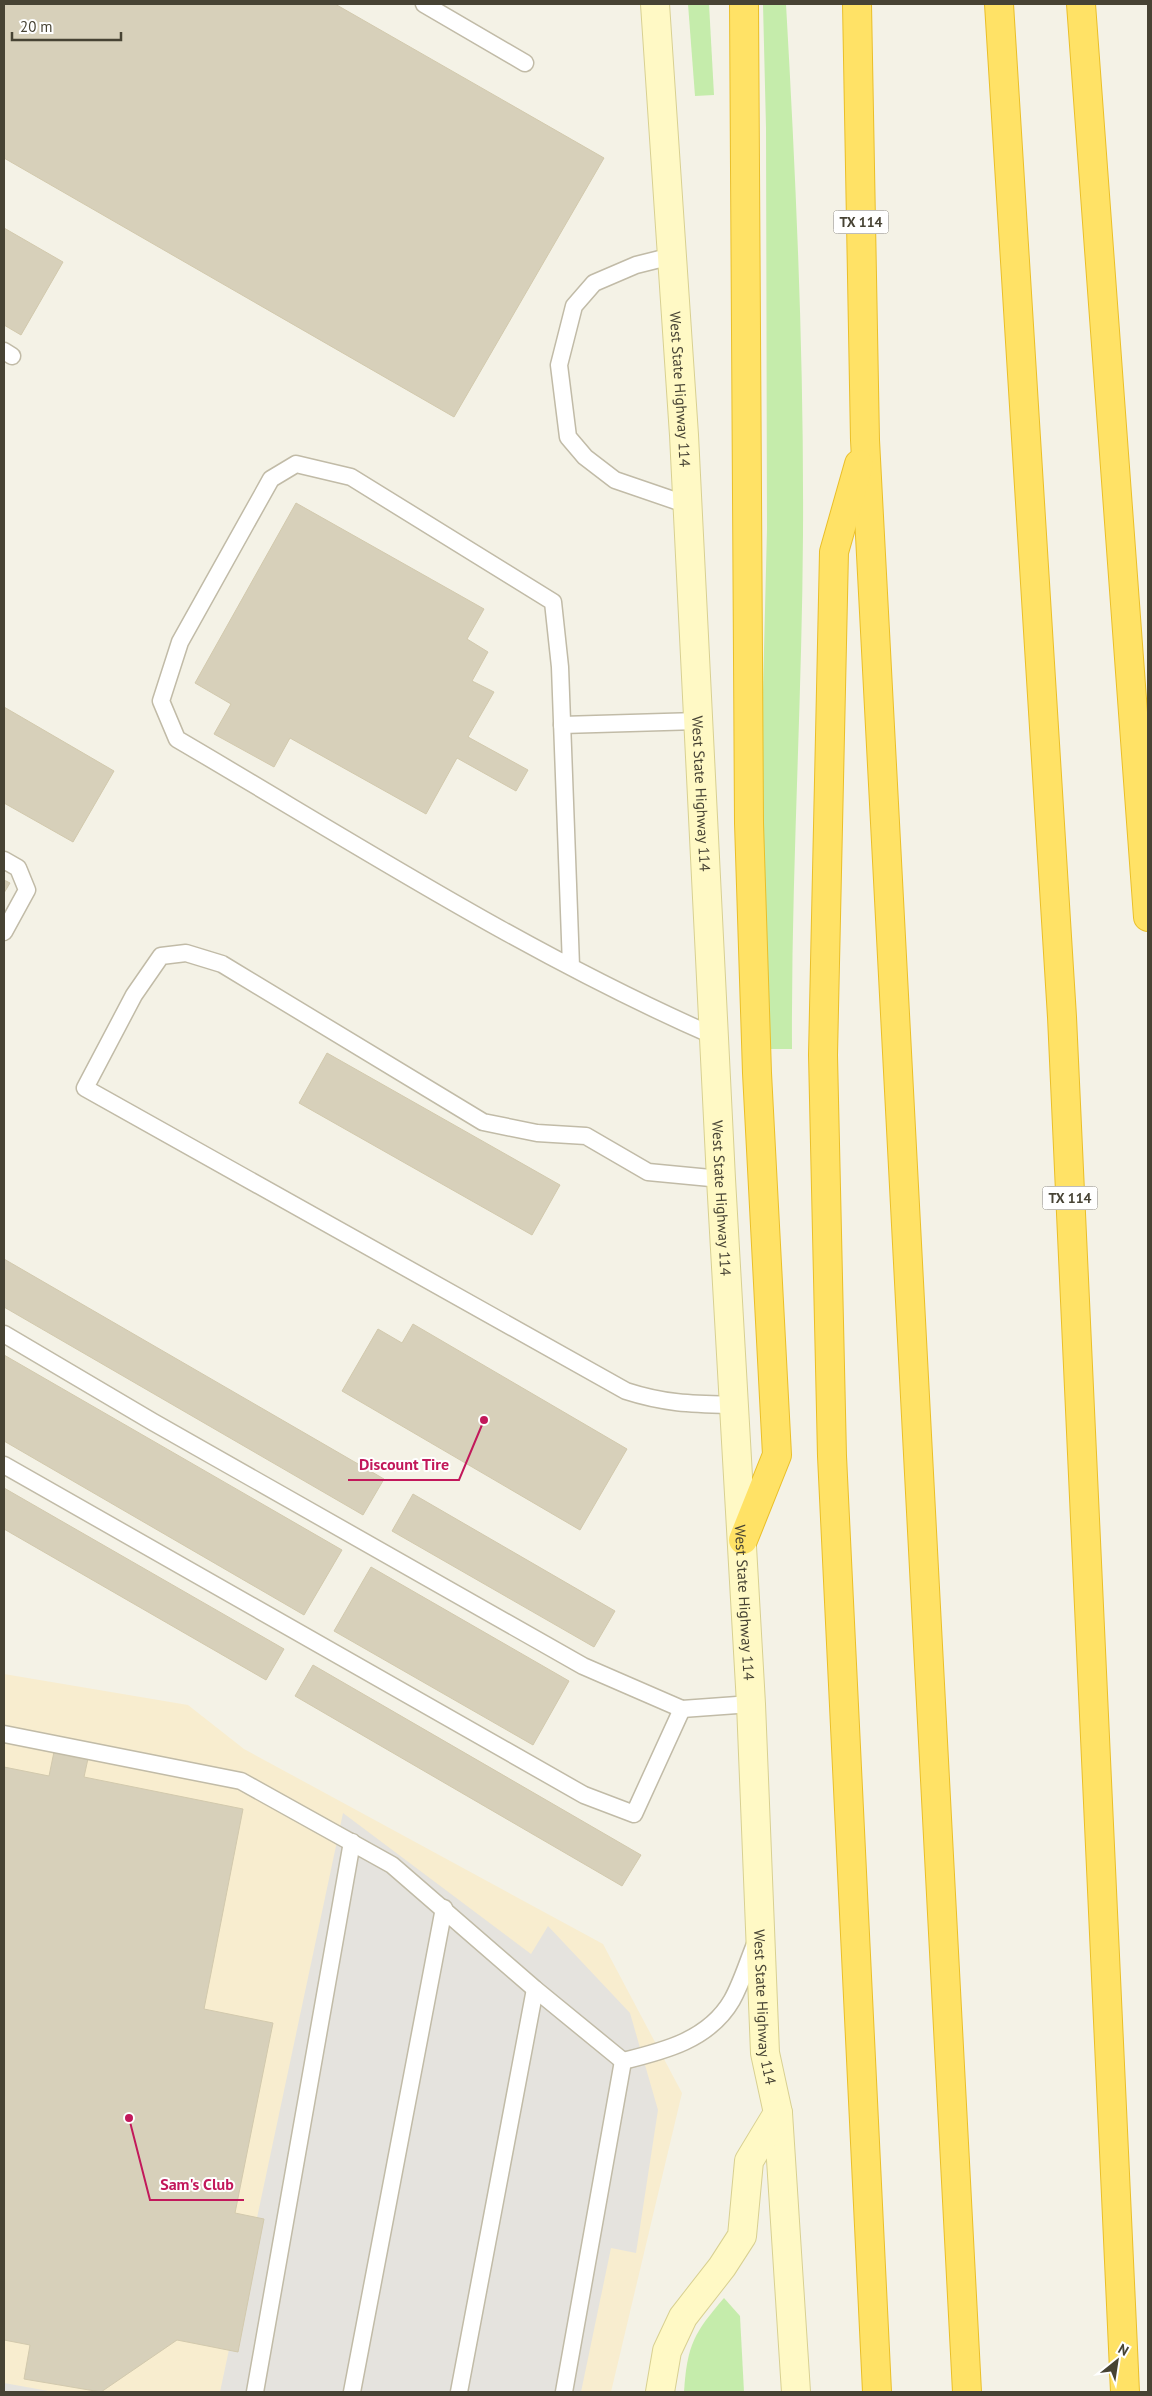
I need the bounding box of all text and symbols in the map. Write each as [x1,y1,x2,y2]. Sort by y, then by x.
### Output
scale bar [12,10,121,42]
text: 20 m [20,17,53,36]
road number: TX 114 [834,210,888,233]
street label: West State Highway 114 [666,311,695,467]
street label: West State Highway 114 [688,715,715,872]
street label: West State Highway 114 [709,1120,736,1276]
road number: TX 114 [1042,1186,1098,1210]
callout: Discount Tire [348,1449,459,1480]
text: Discount Tire [359,1454,449,1474]
street label: West State Highway 114 [731,1524,759,1681]
street label: West State Highway 114 [751,1929,781,2086]
callout: Sam's Club [150,2169,244,2200]
text: Sam's Club [160,2174,234,2194]
north arrow [1092,2336,1142,2386]
text: N [1115,2340,1132,2360]

